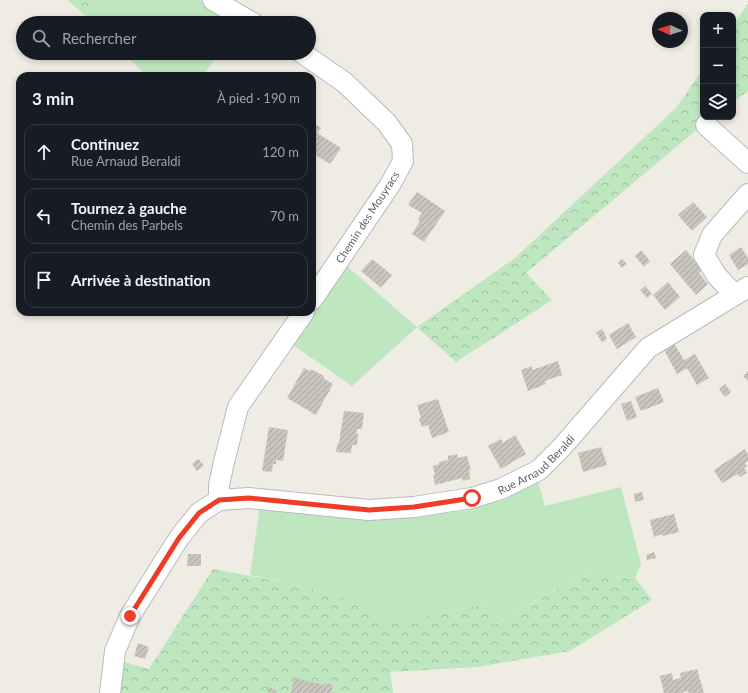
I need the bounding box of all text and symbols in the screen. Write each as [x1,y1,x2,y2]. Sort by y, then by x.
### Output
north arrow [652,12,688,48]
map controls [700,12,736,120]
button: + [700,12,736,48]
search box [16,16,316,60]
icon: search [30,27,52,49]
text: Rechercher [62,29,136,47]
button: − [700,48,736,84]
button: layers [700,84,736,120]
text: 3 min [32,88,74,109]
text: À pied · 190 m [217,90,300,106]
text: Continuez [71,135,139,153]
icon: ahead [33,141,55,163]
text: 120 m [262,144,299,160]
text: Rue Arnaud Beraldi [71,153,181,169]
street label: Chemin des Mouyracs [332,168,402,265]
text: Tournez à gauche [71,199,187,217]
icon: left [33,205,55,227]
text: 70 m [270,208,299,224]
text: Chemin des Parbels [71,217,183,233]
icon: arrive [33,269,55,291]
text: Arrivée à destination [71,271,210,289]
street label: Rue Arnaud Beraldi [495,431,577,496]
route start [463,489,481,507]
route end [121,607,139,625]

